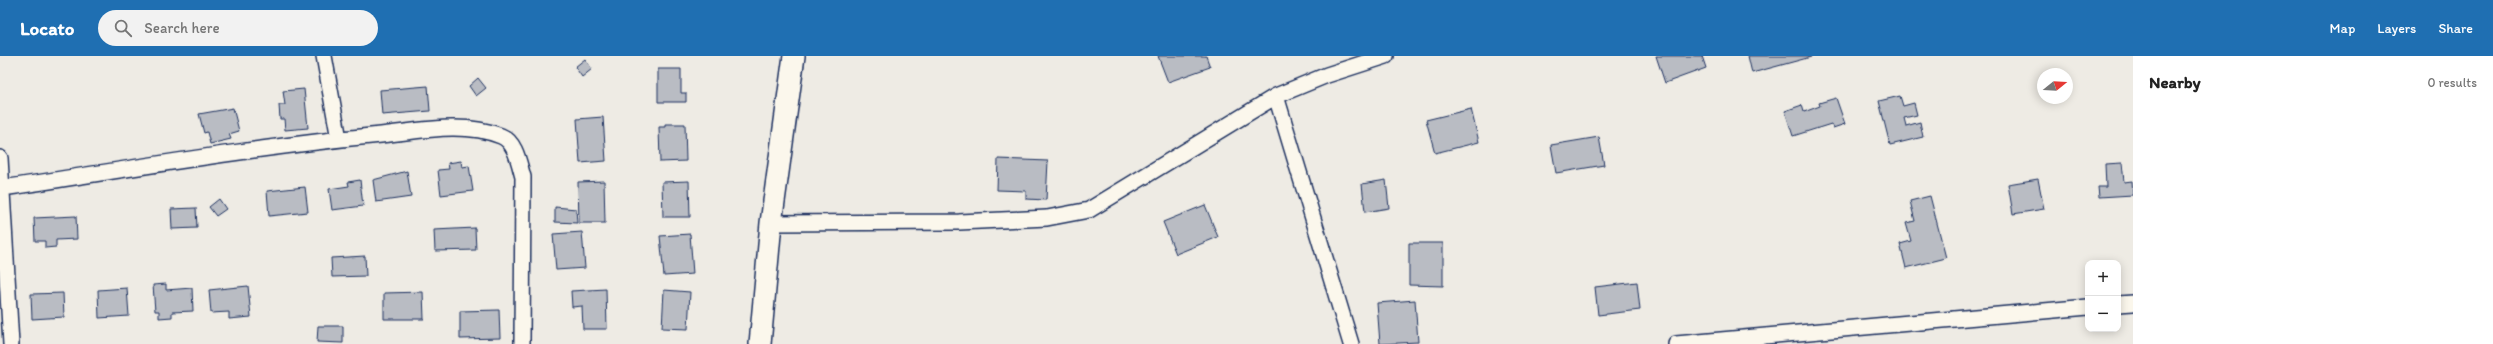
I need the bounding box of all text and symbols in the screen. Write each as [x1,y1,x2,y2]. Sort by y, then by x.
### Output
search box [98,10,378,46]
text: Locato [20,17,74,40]
icon: search [112,17,134,39]
text: Search here [144,19,220,37]
text: Map [2330,20,2355,37]
text: Layers [2377,20,2416,37]
text: Share [2438,20,2473,37]
north arrow [2037,68,2073,104]
text: Nearby [2149,72,2201,92]
text: 0 results [2427,75,2477,90]
map controls [2085,260,2121,332]
button: + [2085,260,2121,296]
button: − [2085,296,2121,332]

